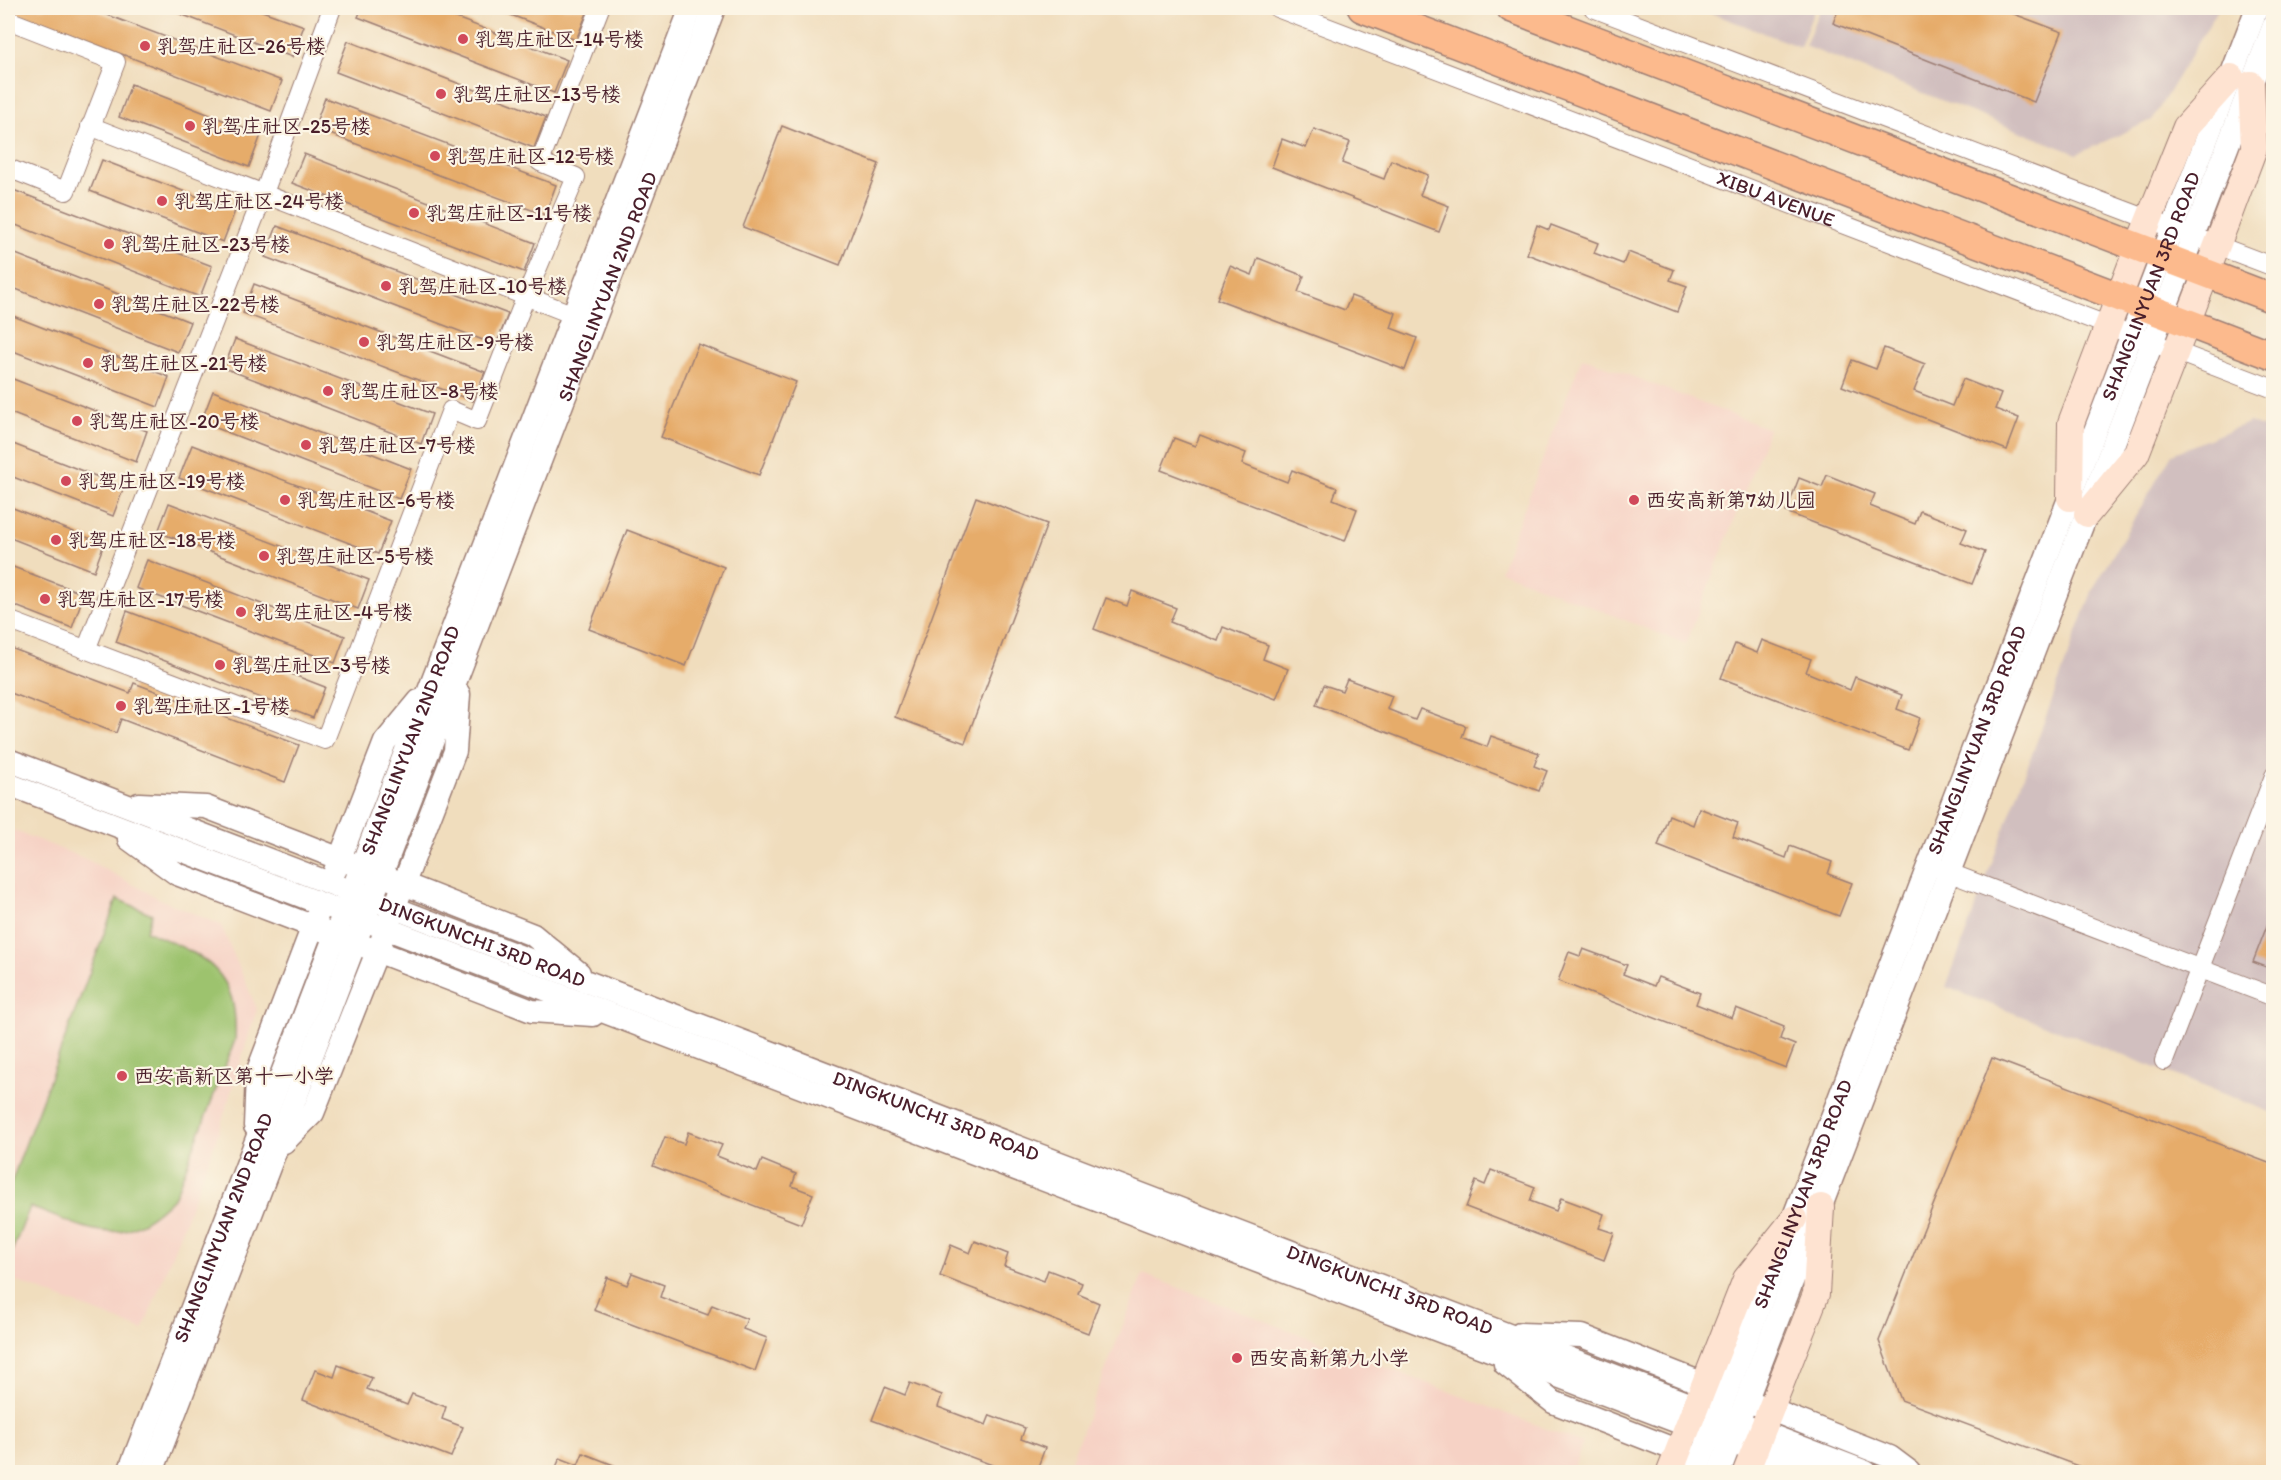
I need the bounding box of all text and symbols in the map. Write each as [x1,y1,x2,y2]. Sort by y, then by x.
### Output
place label: 乳驾庄社区-14号楼 [475,27,644,51]
marker: 乳驾庄社区-14号楼 [456,32,470,46]
place label: 乳驾庄社区-26号楼 [157,34,326,58]
marker: 乳驾庄社区-26号楼 [138,39,152,53]
place label: 乳驾庄社区-13号楼 [453,82,621,106]
marker: 乳驾庄社区-13号楼 [434,87,448,101]
place label: 乳驾庄社区-25号楼 [202,114,371,138]
marker: 乳驾庄社区-25号楼 [183,119,197,133]
place label: 乳驾庄社区-12号楼 [447,144,615,168]
marker: 乳驾庄社区-12号楼 [428,149,442,163]
street label: XIBU AVENUE [1714,165,1838,232]
street label: SHANGLINYUAN 2ND ROAD [552,168,662,405]
street label: SHANGLINYUAN 3RD ROAD [2096,168,2205,404]
place label: 乳驾庄社区-24号楼 [174,189,345,213]
marker: 乳驾庄社区-24号楼 [155,194,169,208]
place label: 乳驾庄社区-11号楼 [426,201,593,225]
marker: 乳驾庄社区-11号楼 [407,206,421,220]
place label: 乳驾庄社区-23号楼 [121,232,290,256]
marker: 乳驾庄社区-23号楼 [102,237,116,251]
place label: 乳驾庄社区-10号楼 [398,274,568,298]
marker: 乳驾庄社区-10号楼 [379,279,393,293]
place label: 乳驾庄社区-22号楼 [111,292,280,316]
marker: 乳驾庄社区-22号楼 [92,297,106,311]
place label: 乳驾庄社区-9号楼 [376,330,534,354]
marker: 乳驾庄社区-9号楼 [357,335,371,349]
place label: 乳驾庄社区-21号楼 [100,351,268,375]
marker: 乳驾庄社区-21号楼 [81,356,95,370]
place label: 乳驾庄社区-8号楼 [340,379,499,403]
marker: 乳驾庄社区-8号楼 [321,384,335,398]
place label: 乳驾庄社区-20号楼 [89,409,260,433]
marker: 乳驾庄社区-20号楼 [70,414,84,428]
place label: 乳驾庄社区-7号楼 [318,433,476,457]
marker: 乳驾庄社区-7号楼 [299,438,313,452]
place label: 乳驾庄社区-19号楼 [78,469,246,493]
marker: 乳驾庄社区-19号楼 [59,474,73,488]
place label: 乳驾庄社区-6号楼 [297,488,456,512]
place label: 西安高新第7幼儿园 [1646,488,1816,512]
marker: 乳驾庄社区-6号楼 [278,493,292,507]
marker: 西安高新第7幼儿园 [1627,493,1641,507]
place label: 乳驾庄社区-18号楼 [68,528,236,552]
marker: 乳驾庄社区-18号楼 [49,533,63,547]
place label: 乳驾庄社区-5号楼 [276,544,435,568]
marker: 乳驾庄社区-5号楼 [257,549,271,563]
place label: 乳驾庄社区-17号楼 [57,587,224,611]
marker: 乳驾庄社区-17号楼 [38,592,52,606]
place label: 乳驾庄社区-4号楼 [253,600,413,624]
marker: 乳驾庄社区-4号楼 [234,605,248,619]
street label: SHANGLINYUAN 2ND ROAD [355,622,465,858]
street label: SHANGLINYUAN 3RD ROAD [1922,622,2031,858]
place label: 乳驾庄社区-3号楼 [232,653,391,677]
marker: 乳驾庄社区-3号楼 [213,658,227,672]
place label: 乳驾庄社区-1号楼 [133,694,290,718]
marker: 乳驾庄社区-1号楼 [114,699,128,713]
street label: DINGKUNCHI 3RD ROAD [376,891,589,992]
place label: 西安高新区第十一小学 [134,1064,334,1088]
street label: DINGKUNCHI 3RD ROAD [829,1065,1043,1166]
marker: 西安高新区第十一小学 [115,1069,129,1083]
street label: SHANGLINYUAN 3RD ROAD [1748,1076,1857,1312]
street label: SHANGLINYUAN 2ND ROAD [168,1109,278,1346]
street label: DINGKUNCHI 3RD ROAD [1283,1239,1497,1340]
place label: 西安高新第九小学 [1249,1346,1409,1370]
marker: 西安高新第九小学 [1230,1351,1244,1365]

